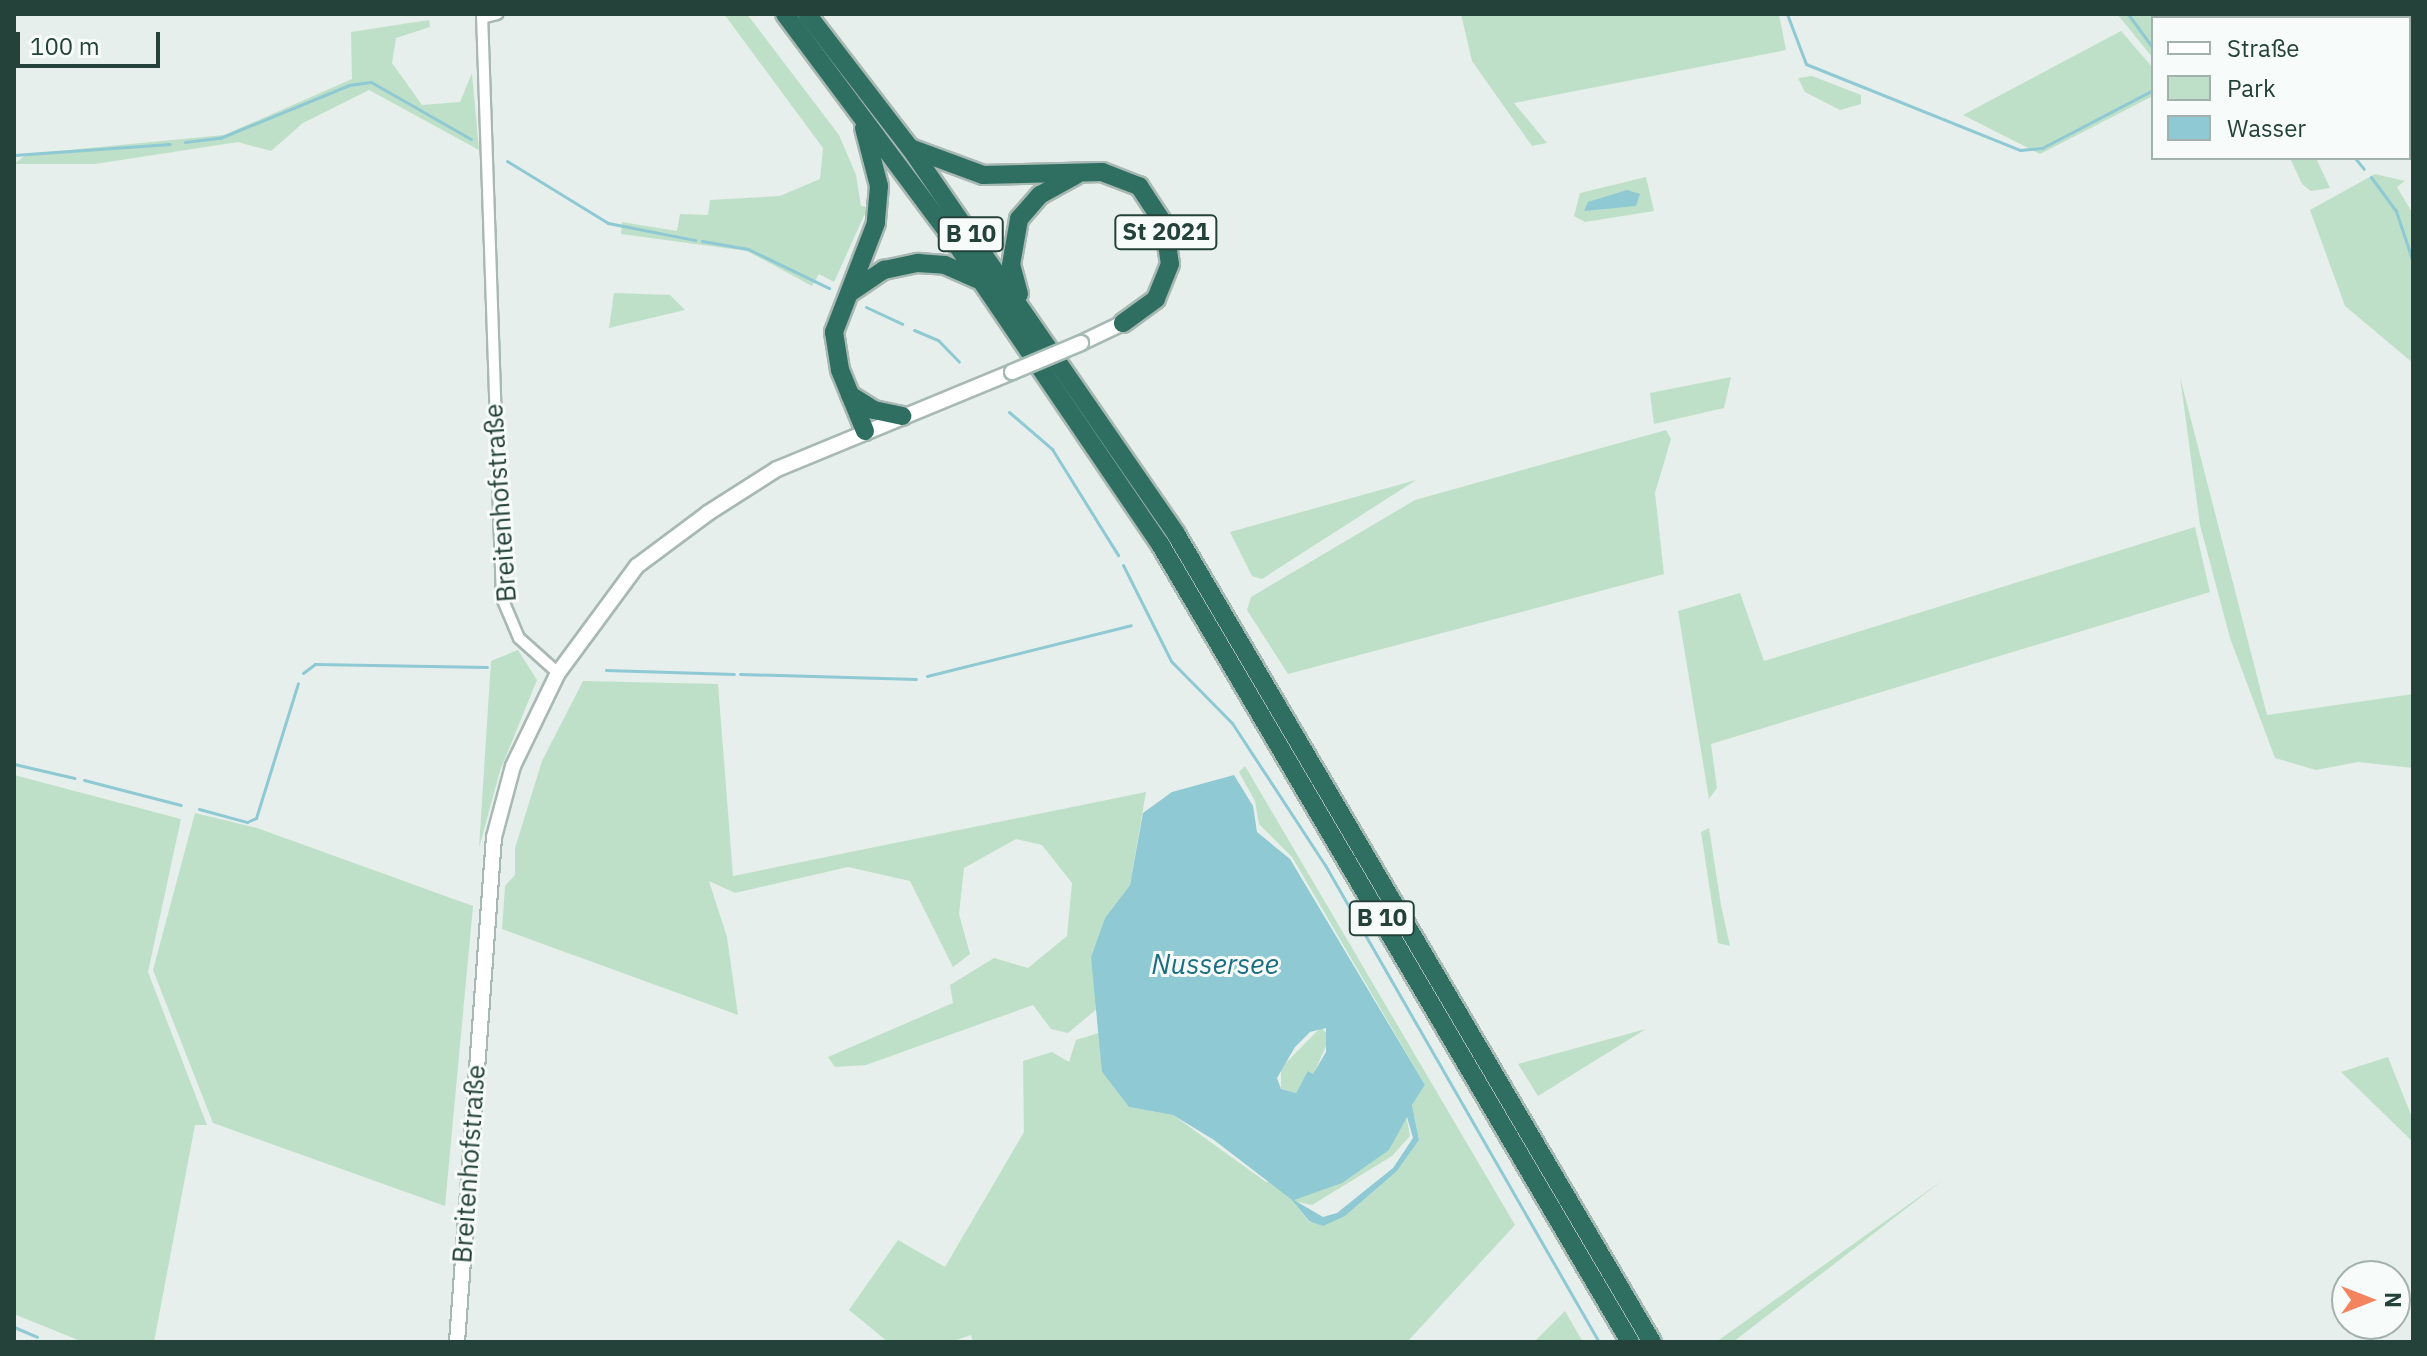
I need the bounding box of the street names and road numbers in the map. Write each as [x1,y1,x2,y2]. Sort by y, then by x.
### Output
road number: St 2021 [1114,212,1218,252]
road number: B 10 [937,214,1005,254]
street label: Breitenhofstraße [478,403,522,603]
road number: B 10 [1348,898,1416,938]
street label: Breitenhofstraße [447,1064,491,1264]

